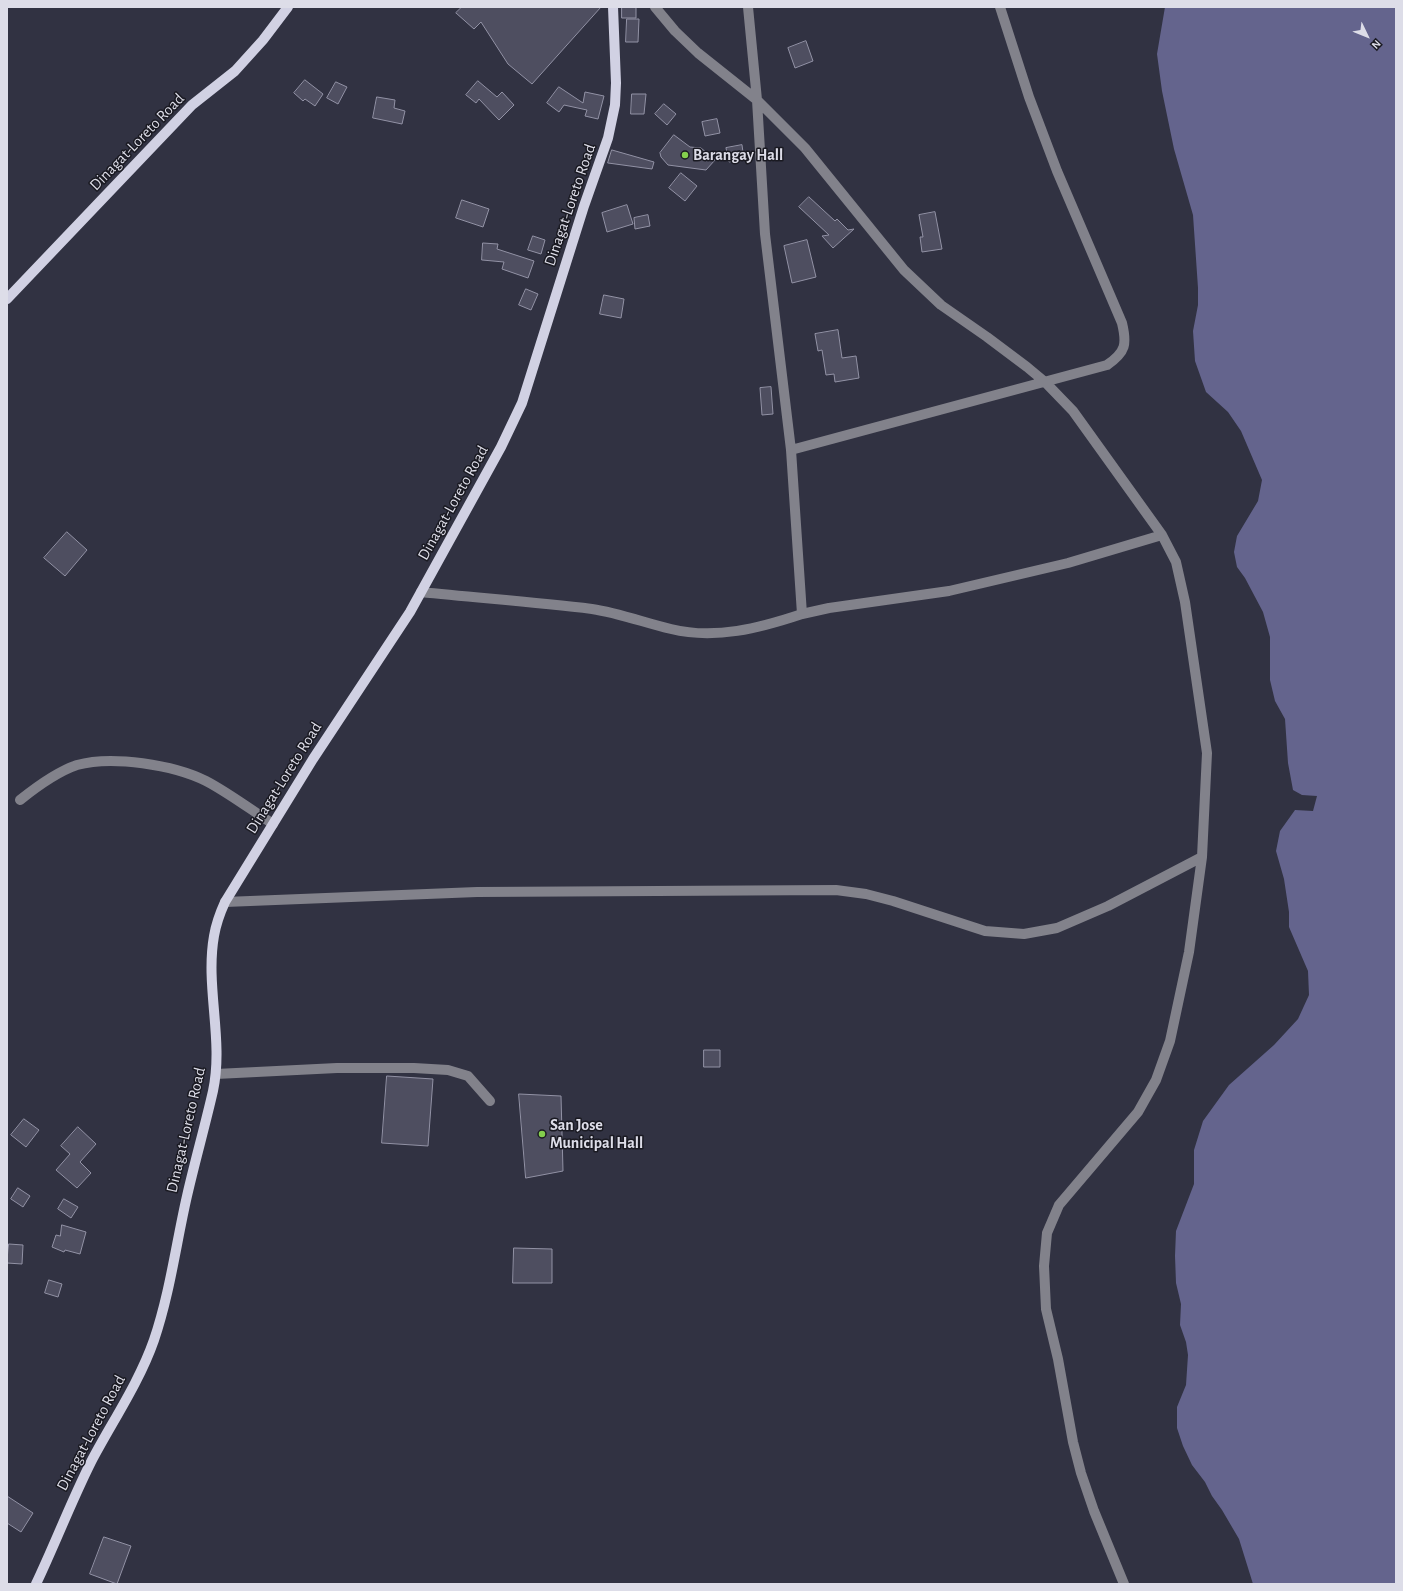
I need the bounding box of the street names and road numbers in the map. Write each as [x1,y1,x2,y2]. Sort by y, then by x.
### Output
street label: Dinagat-Loreto Road [86,89,188,195]
street label: Dinagat-Loreto Road [540,141,600,269]
street label: Dinagat-Loreto Road [414,442,492,564]
street label: Dinagat-Loreto Road [242,719,326,837]
street label: Dinagat-Loreto Road [162,1065,210,1195]
street label: Dinagat-Loreto Road [52,1372,130,1494]

